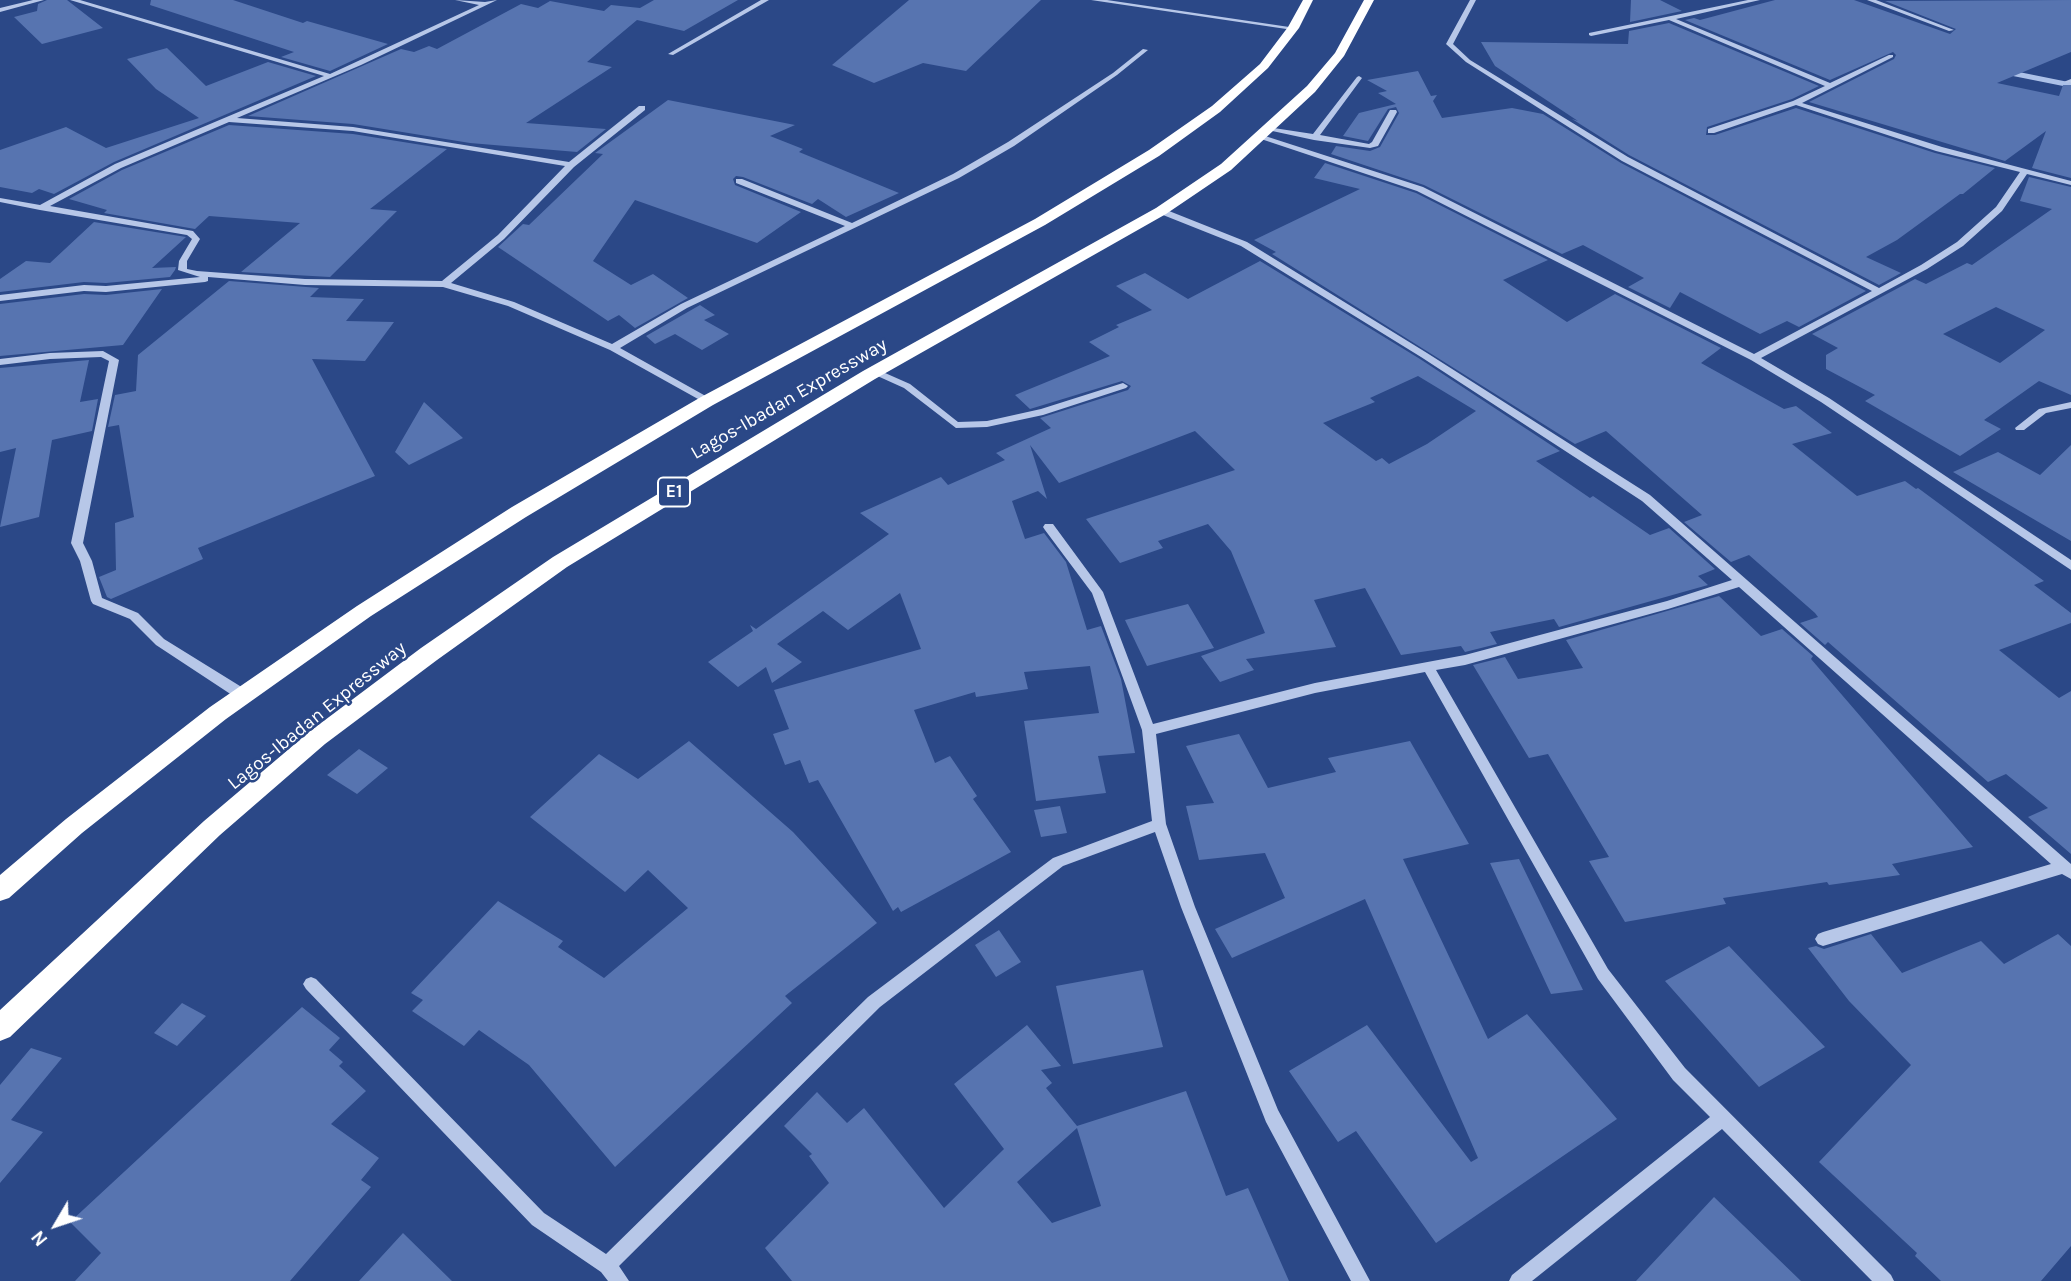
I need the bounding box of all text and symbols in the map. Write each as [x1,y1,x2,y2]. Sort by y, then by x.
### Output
street label: Lagos-Ibadan Expressway [687,333,891,465]
road number: E1 [658,478,690,506]
street label: Lagos-Ibadan Expressway [223,637,411,795]
north arrow [21,1190,91,1260]
text: N [27,1226,53,1250]

